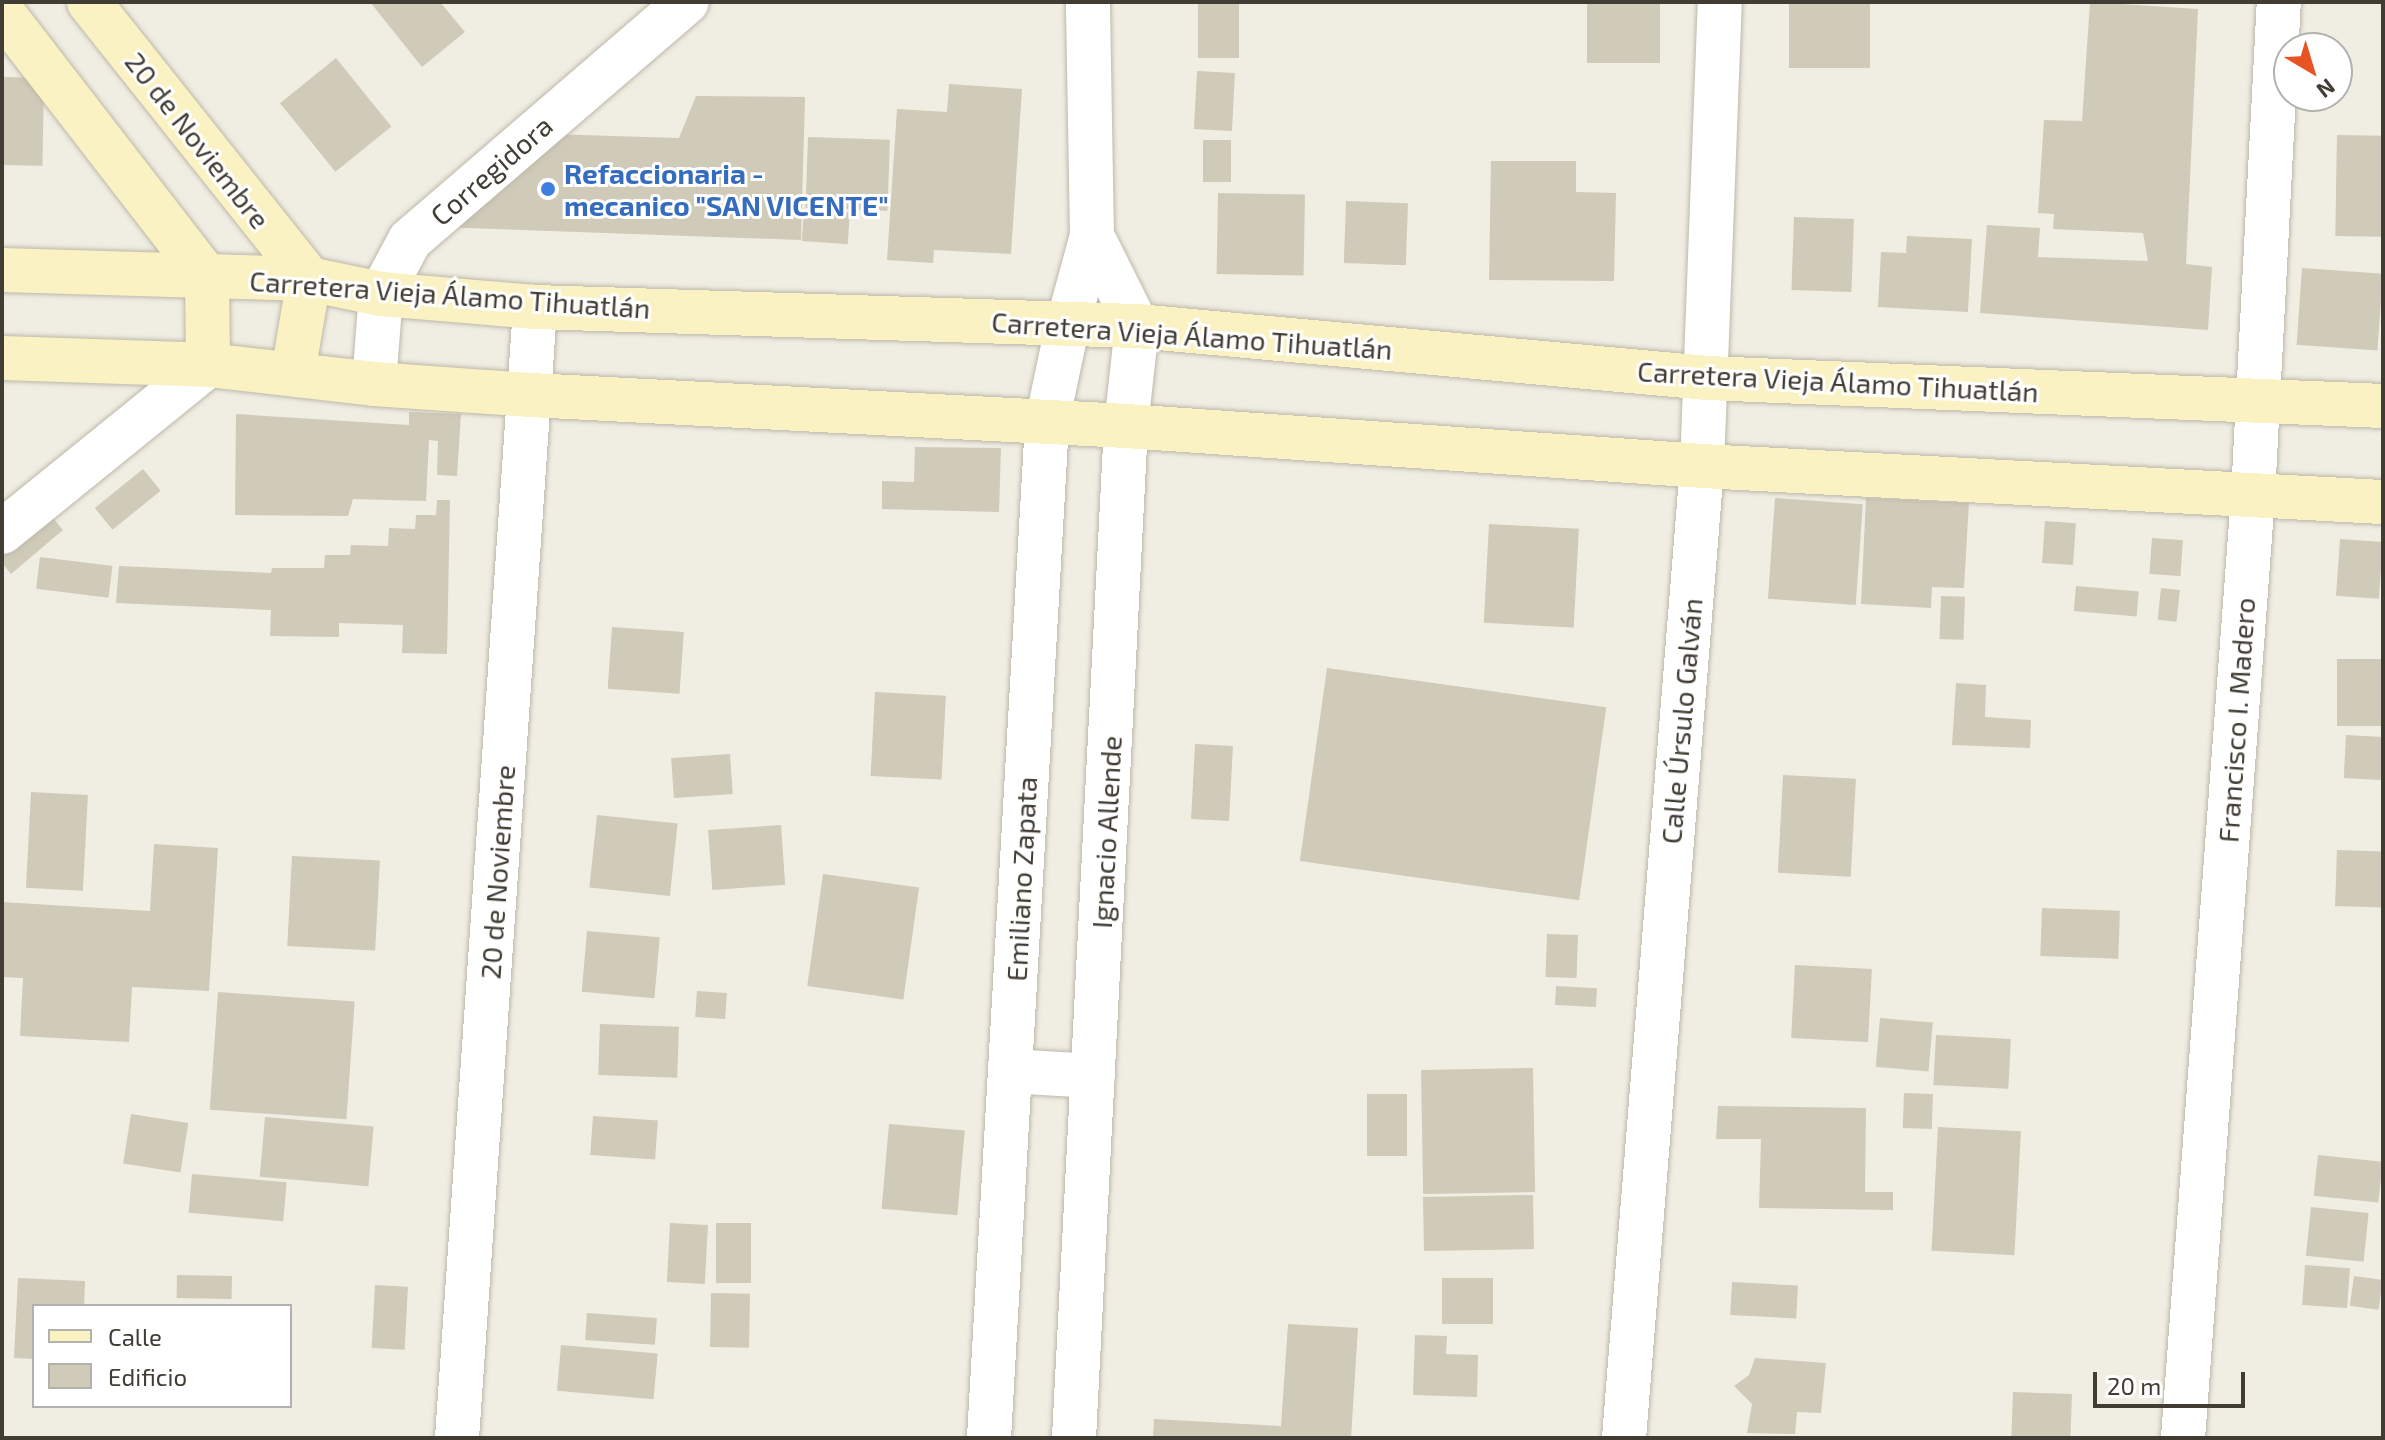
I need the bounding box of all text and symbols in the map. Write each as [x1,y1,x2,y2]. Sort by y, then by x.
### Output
north arrow [2273,32,2353,112]
street label: 20 de Noviembre [119,45,277,235]
text: N [2312,74,2341,104]
street label: Corregidora [423,108,559,232]
place label: Refaccionaria - mecanico "SAN VICENTE" [564,156,890,222]
marker: Refaccionaria - mecanico "SAN VICENTE" [539,180,557,198]
street label: Carretera Vieja Álamo Tihuatlán [247,263,653,325]
street label: Carretera Vieja Álamo Tihuatlán [989,304,1395,366]
street label: Carretera Vieja Álamo Tihuatlán [1635,354,2041,408]
street label: Francisco I. Madero [2211,596,2261,844]
street label: Calle Úrsulo Galván [1654,597,1708,845]
street label: Ignacio Allende [1084,734,1128,930]
street label: 20 de Noviembre [473,764,521,980]
street label: Emiliano Zapata [999,776,1043,982]
legend [32,1304,292,1408]
text: Calle [108,1322,162,1351]
scale bar [2097,1356,2249,1406]
text: Edificio [108,1362,187,1391]
text: 20 m [2107,1371,2161,1400]

